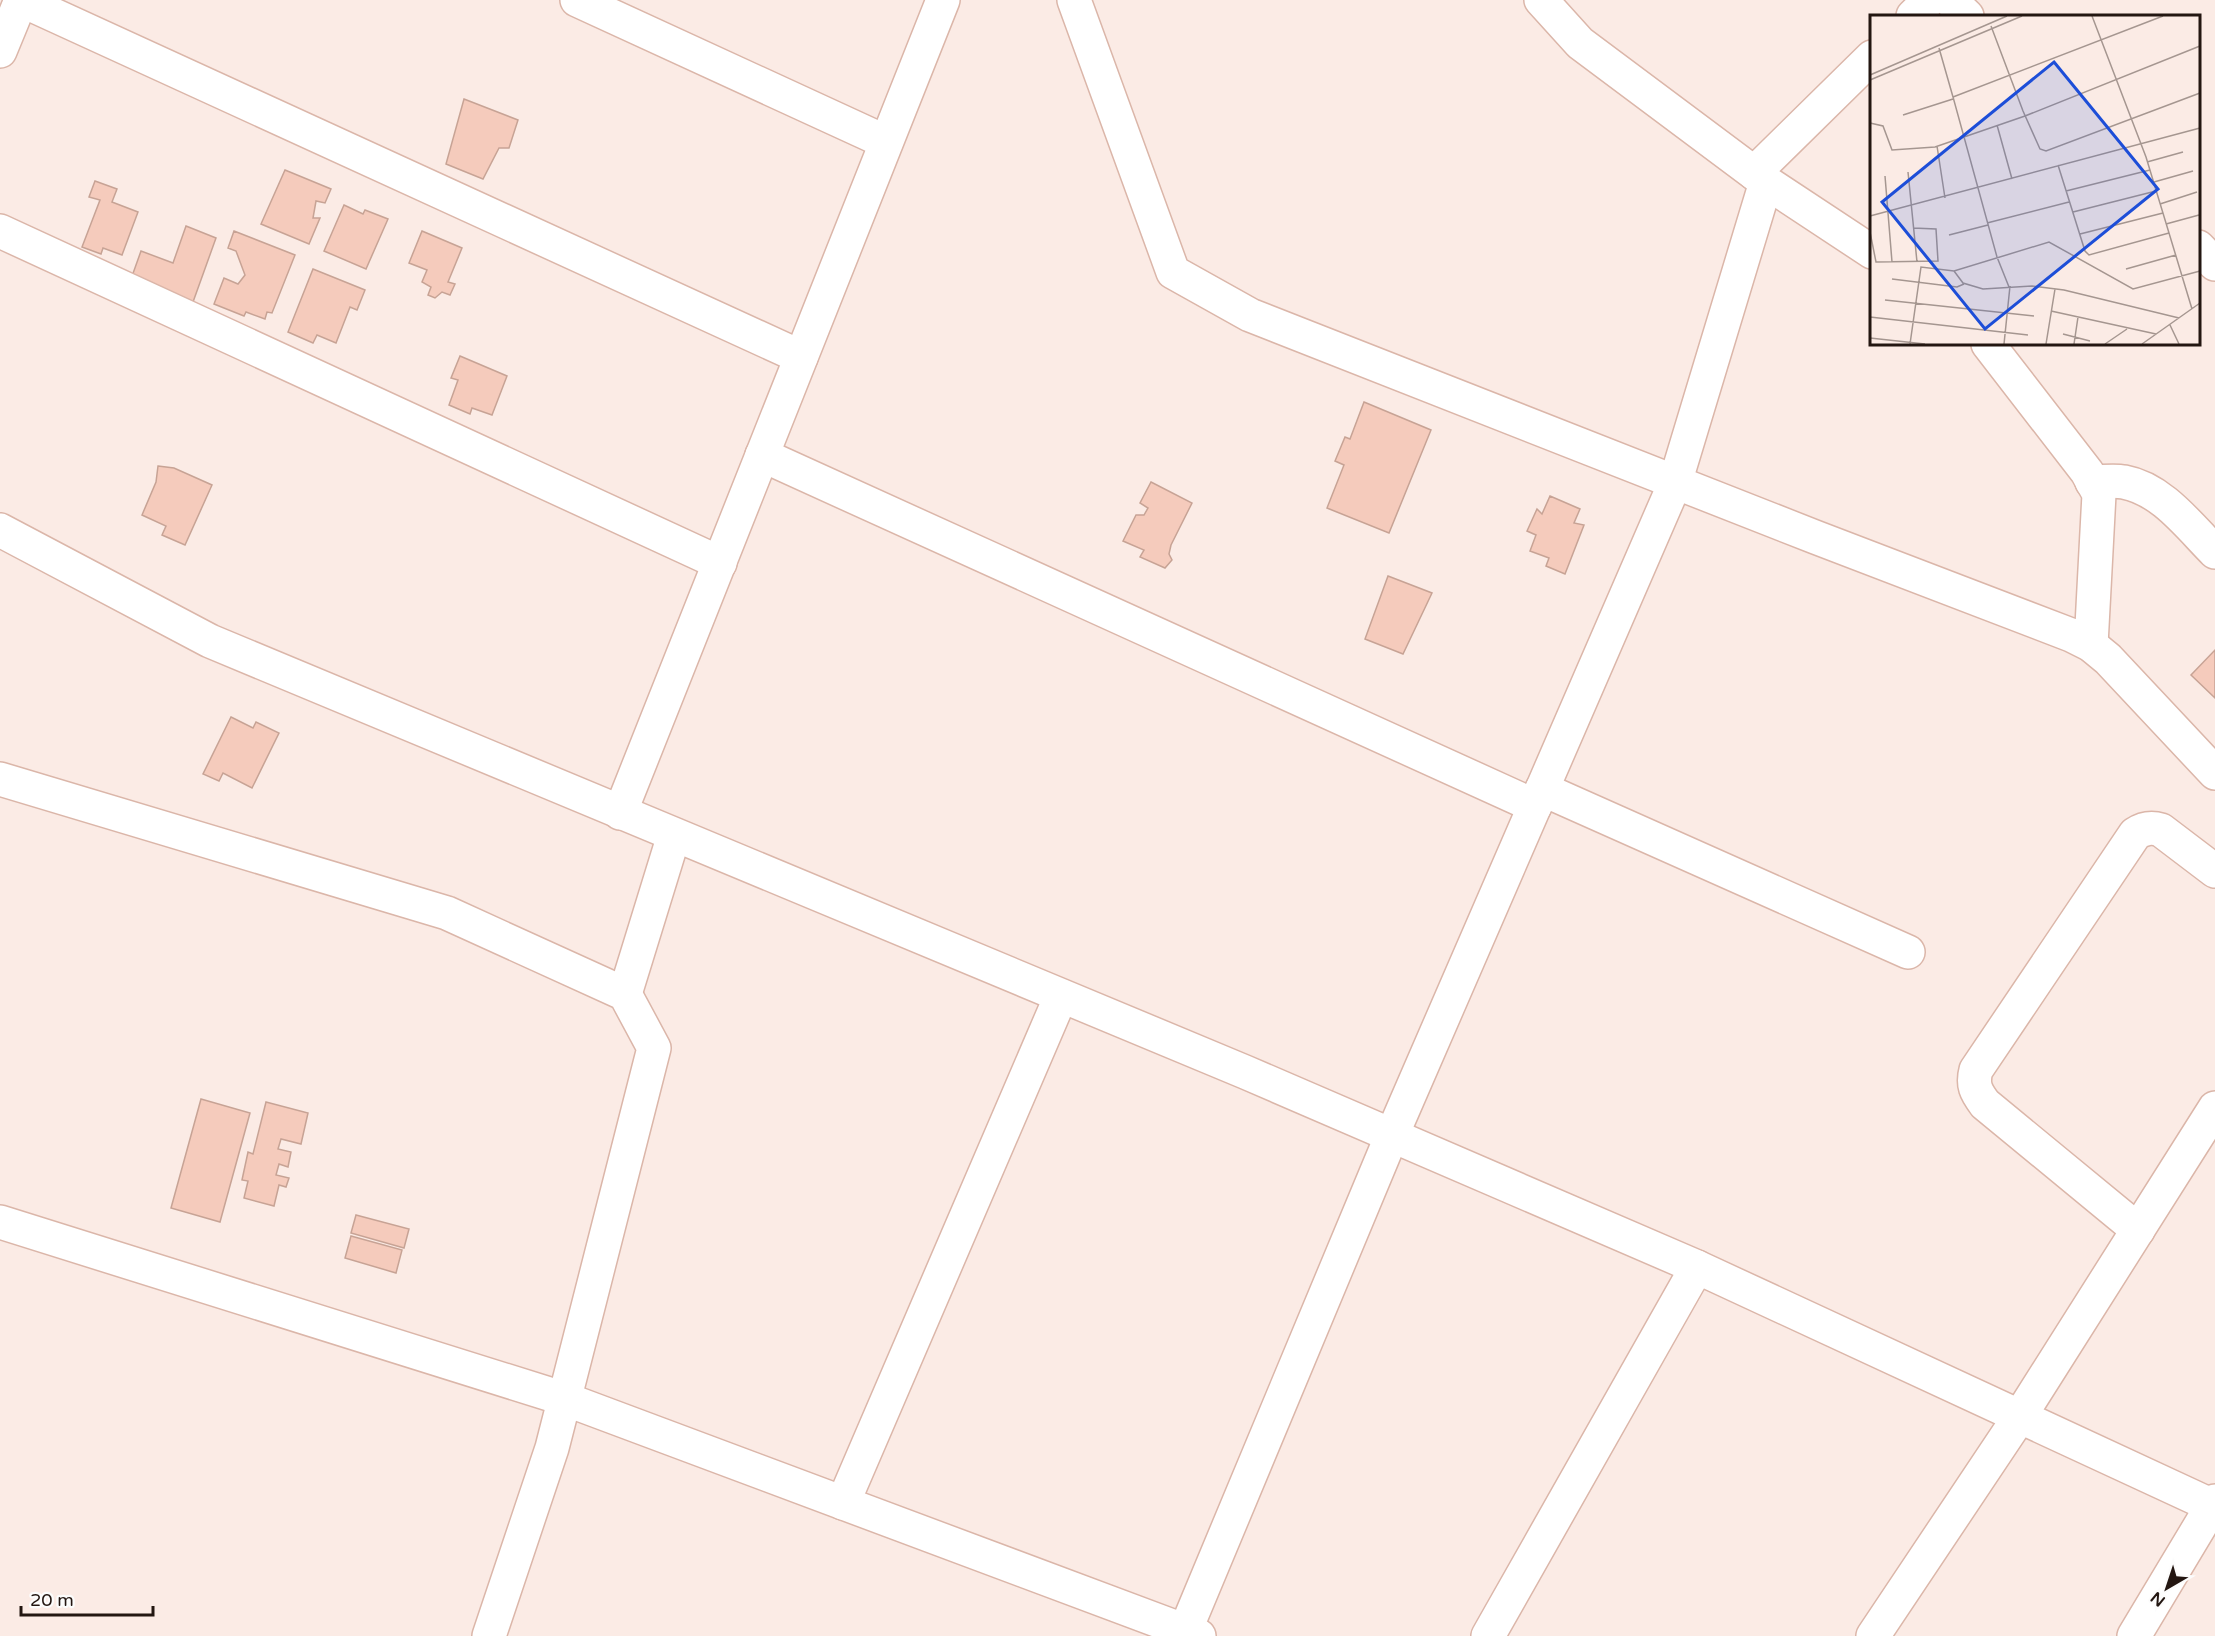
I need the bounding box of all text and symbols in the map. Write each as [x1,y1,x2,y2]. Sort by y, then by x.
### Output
inset map [1870,15,2200,345]
north arrow [2137,1558,2197,1618]
scale bar [21,1579,153,1617]
text: N [2147,1587,2169,1611]
text: 20 m [30,1589,74,1611]

